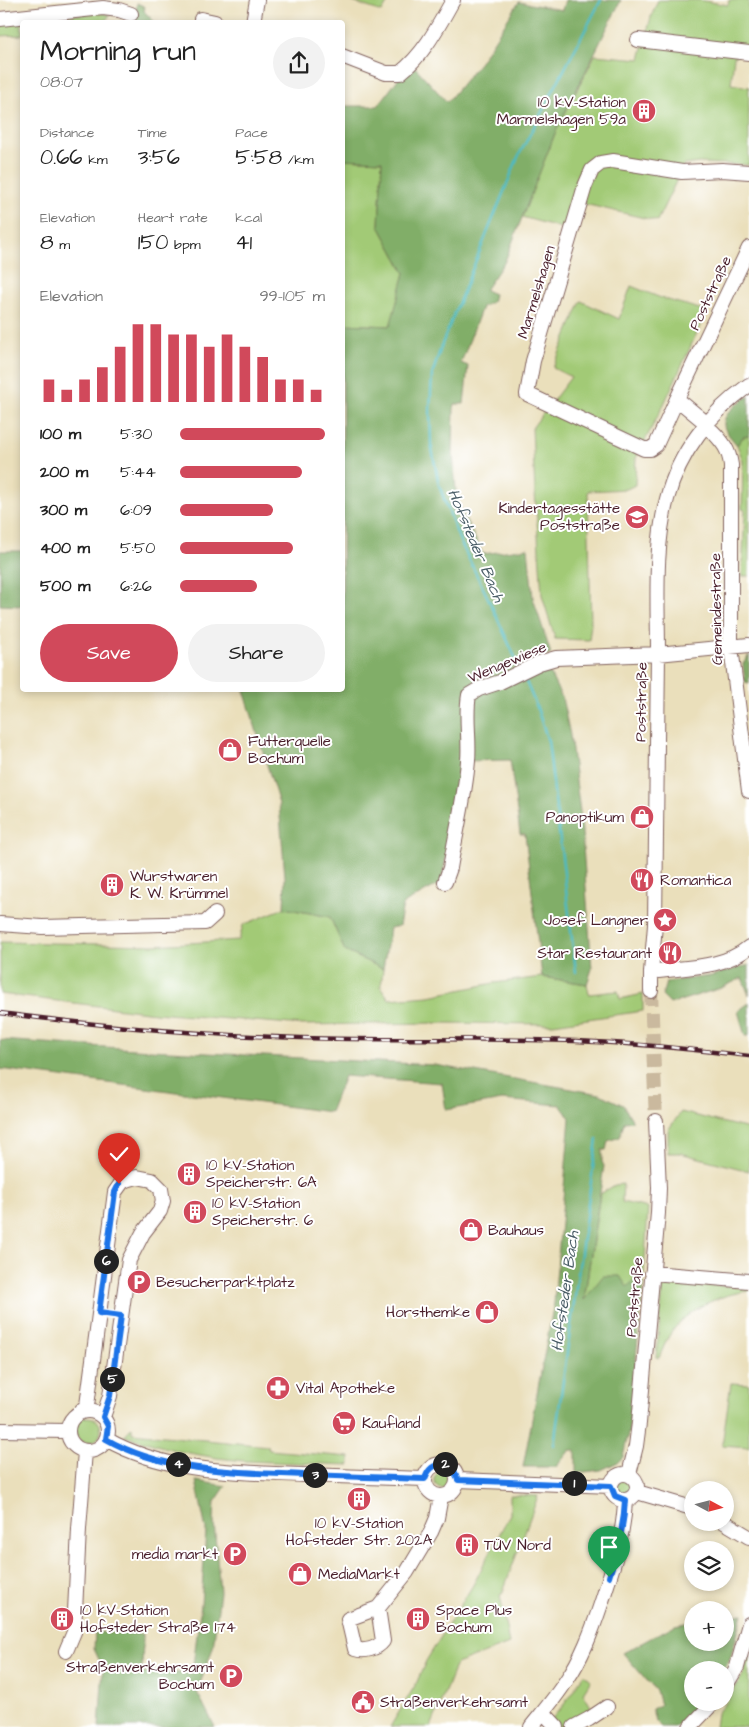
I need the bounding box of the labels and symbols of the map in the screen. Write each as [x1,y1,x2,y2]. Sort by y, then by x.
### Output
place label: 10 kV-Station Marmelshagen 59a [497,92,626,131]
building icon: 10 kV-Station Marmelshagen 59a [631,98,657,124]
street label: Marmelshagen [512,243,562,342]
street label: Poststraße [684,253,737,334]
water label: Hofsteder Bach [442,485,510,606]
place label: Kindertagesstätte Poststraße [499,498,620,536]
school or university icon: Kindertagesstätte Poststraße [624,504,650,530]
street label: Gemeindestraße [705,553,728,665]
street label: Wengewiese [465,636,550,689]
street label: Poststraße [630,662,653,742]
place label: Futterquelle Bochum [248,731,331,769]
shop icon: Futterquelle Bochum [217,737,243,763]
shop icon: Panoptikum [629,804,655,830]
place label: Panoptikum [546,807,624,828]
place label: Wurstwaren K. W. Krümmel [130,866,228,904]
restaurant icon: Romantica [629,867,655,893]
place label: Romantica [660,870,732,891]
building icon: Wurstwaren K. W. Krümmel [99,872,125,898]
place icon: Josef Langner [652,907,678,933]
place label: Josef Langner [544,910,648,932]
restaurant icon: Star Restaurant [657,940,683,966]
place label: Star Restaurant [537,943,652,964]
pin [98,1133,140,1184]
place label: 10 kV-Station Speicherstr. 6A [206,1155,317,1193]
building icon: 10 kV-Station Speicherstr. 6A [176,1161,202,1187]
place label: 10 kV-Station Speicherstr. 6 [212,1193,314,1231]
building icon: 10 kV-Station Speicherstr. 6 [182,1199,208,1225]
shop icon: Bauhaus [458,1217,484,1243]
place label: Bauhaus [488,1220,545,1241]
water label: Hofsteder Bach [546,1229,584,1353]
pin: 6 [94,1248,118,1274]
street label: Poststraße [621,1256,648,1338]
parking icon: Besucherparktplatz [126,1269,152,1295]
place label: Besucherparktplatz [156,1272,295,1293]
shop icon: Horsthemke [474,1299,500,1325]
place label: Horsthemke [386,1302,470,1323]
pin: 5 [100,1366,124,1392]
pharmacy icon: Vital Apotheke [265,1375,291,1401]
place label: Vital Apotheke [296,1378,395,1399]
supermarket icon: Kaufland [331,1410,357,1436]
place label: Kaufland [362,1413,421,1434]
pin: 4 [166,1452,190,1476]
pin: 2 [432,1452,458,1476]
pin: 3 [302,1462,328,1488]
pin: 1 [562,1470,586,1496]
north arrow [684,1481,734,1531]
building icon: 10 kV-Station Hofsteder Str. 202A [346,1486,372,1512]
place label: 10 kV-Station Hofsteder Str. 202A [286,1513,433,1551]
pin [588,1526,630,1577]
building icon: TÜV Nord [454,1532,480,1558]
place label: TÜV Nord [484,1535,551,1556]
parking icon: media markt [222,1541,248,1567]
place label: media markt [132,1544,218,1565]
shop icon: MediaMarkt [287,1561,313,1587]
place label: MediaMarkt [318,1564,400,1585]
place label: 10 kV-Station Hofsteder Straße 174 [80,1600,236,1638]
place label: Space Plus Bochum [436,1600,513,1638]
building icon: 10 kV-Station Hofsteder Straße 174 [49,1606,75,1632]
building icon: Space Plus Bochum [405,1606,431,1632]
place label: Straßenverkehrsamt Bochum [66,1657,214,1695]
parking icon: Straßenverkehrsamt Bochum [218,1663,244,1689]
public building icon: Straßenverkehrsamt [350,1689,376,1715]
place label: Straßenverkehrsamt [380,1692,528,1713]

